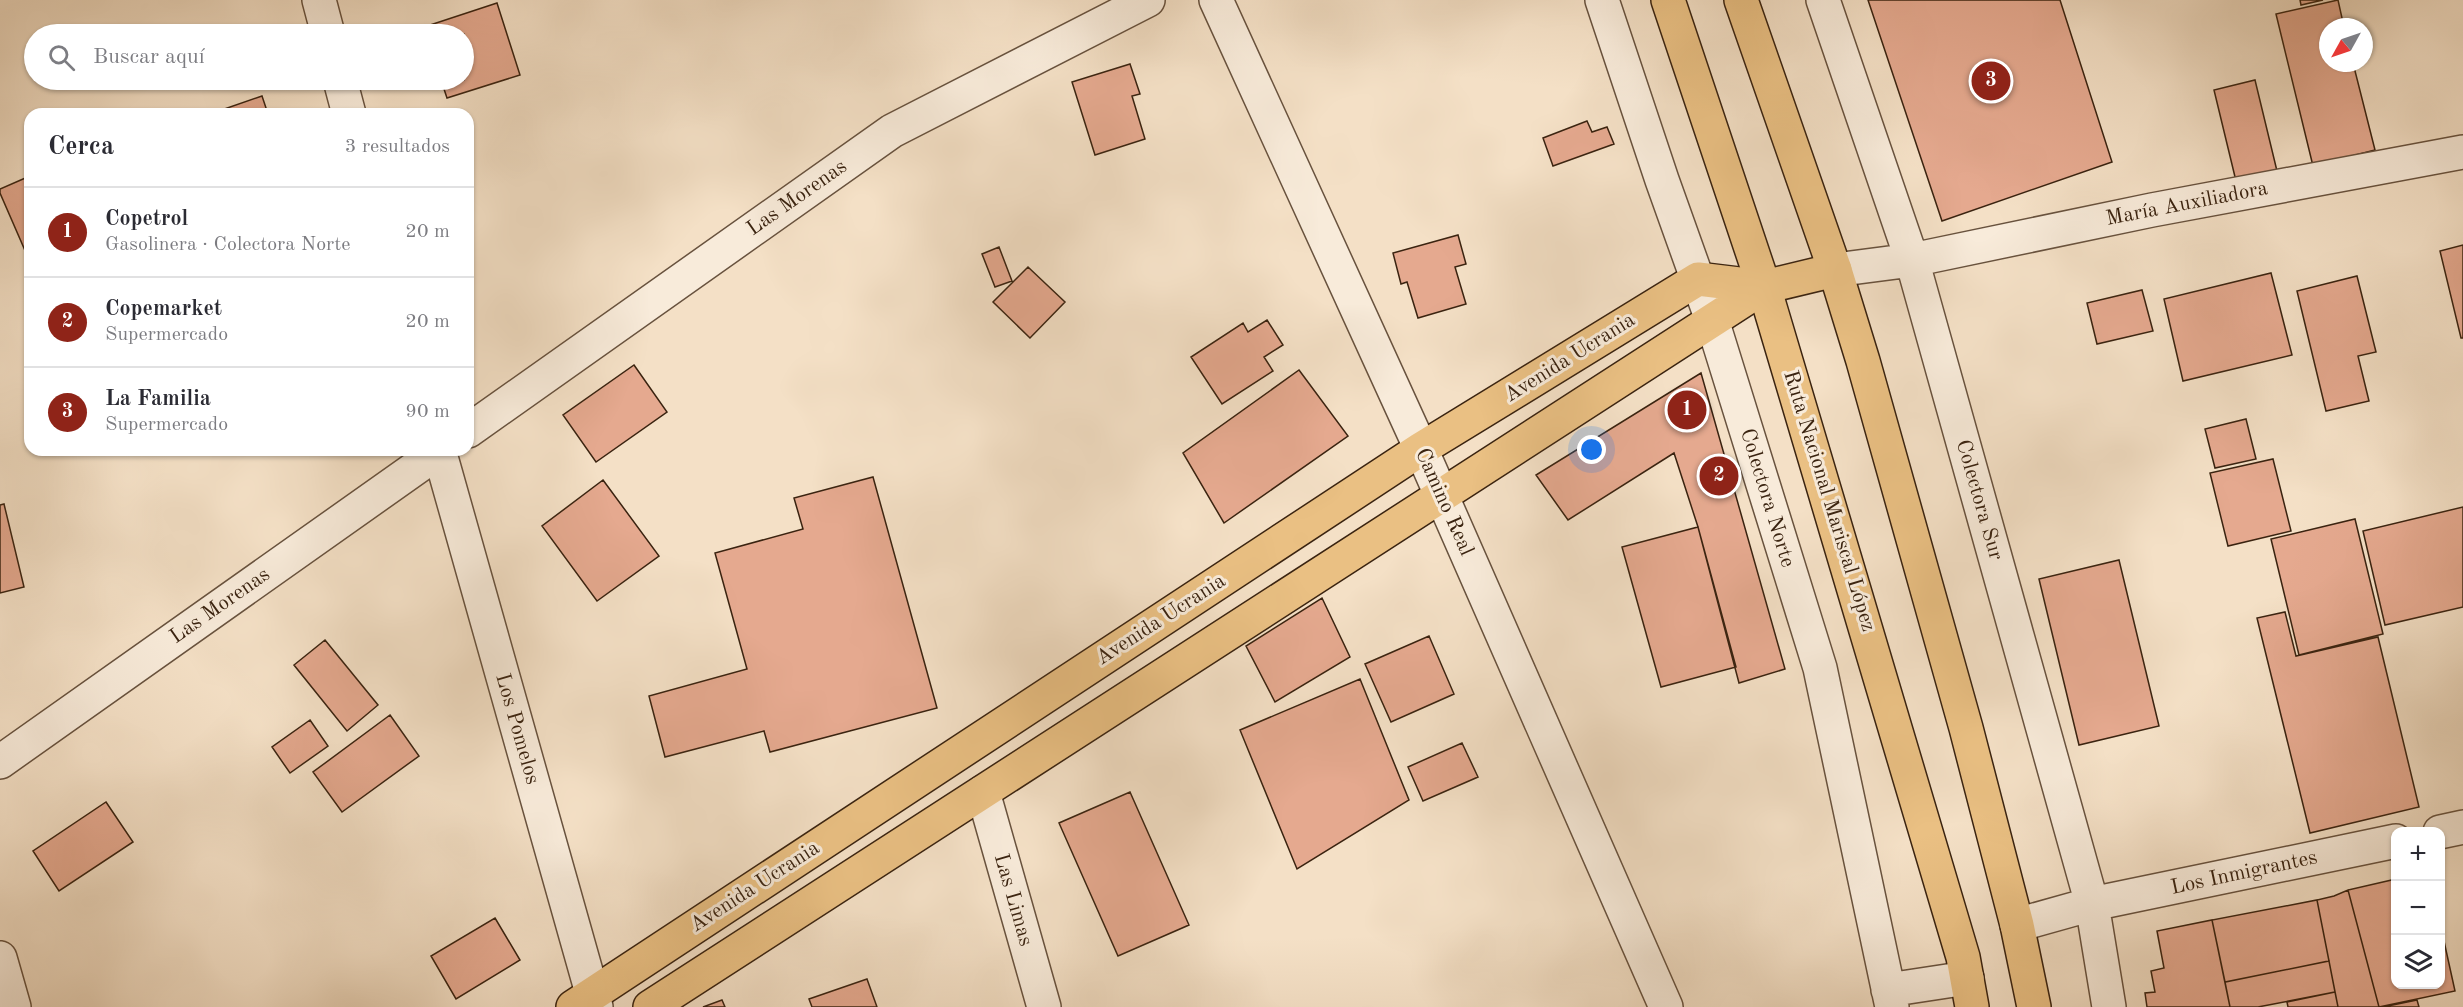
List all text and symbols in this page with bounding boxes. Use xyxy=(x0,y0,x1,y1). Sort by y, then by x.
north arrow xyxy=(2319,18,2373,72)
search box xyxy=(24,24,474,90)
icon: search xyxy=(45,41,78,74)
text: Buscar aquí xyxy=(93,46,205,68)
pin: 3 xyxy=(1972,58,2010,104)
text: Cerca xyxy=(48,134,114,160)
text: 3 resultados xyxy=(345,137,450,157)
street label: Las Morenas xyxy=(743,156,851,240)
street label: María Auxiliadora xyxy=(2104,178,2270,230)
text: Copetrol xyxy=(105,208,188,230)
text: 1 xyxy=(62,222,73,242)
text: 20 m xyxy=(405,222,450,242)
text: Gasolinera · Colectora Norte xyxy=(105,235,351,255)
text: Copemarket xyxy=(105,298,222,320)
street label: Avenida Ucrania xyxy=(1501,309,1639,407)
text: 2 xyxy=(62,312,73,332)
text: 20 m xyxy=(405,312,450,332)
text: Supermercado xyxy=(105,325,228,345)
street label: Ruta Nacional Mariscal López xyxy=(1779,368,1879,634)
text: La Familia xyxy=(105,388,211,410)
pin: 1 xyxy=(1668,388,1706,432)
text: 3 xyxy=(62,402,73,422)
text: 90 m xyxy=(405,402,450,422)
text: Supermercado xyxy=(105,415,228,435)
street label: Colectora Norte xyxy=(1736,426,1798,570)
your location xyxy=(1577,435,1606,464)
street label: Colectora Sur xyxy=(1952,437,2006,563)
street label: Camino Real xyxy=(1411,445,1477,559)
pin: 2 xyxy=(1700,454,1738,498)
street label: Las Morenas xyxy=(166,564,274,648)
street label: Avenida Ucrania xyxy=(1093,570,1229,670)
street label: Los Pomelos xyxy=(491,671,543,787)
map controls xyxy=(2391,827,2445,989)
button: + xyxy=(2391,827,2445,881)
street label: Avenida Ucrania xyxy=(687,837,823,937)
street label: Los Inmigrantes xyxy=(2169,847,2319,899)
street label: Las Limas xyxy=(990,851,1036,949)
button: − xyxy=(2391,881,2445,935)
button: layers xyxy=(2391,935,2445,989)

